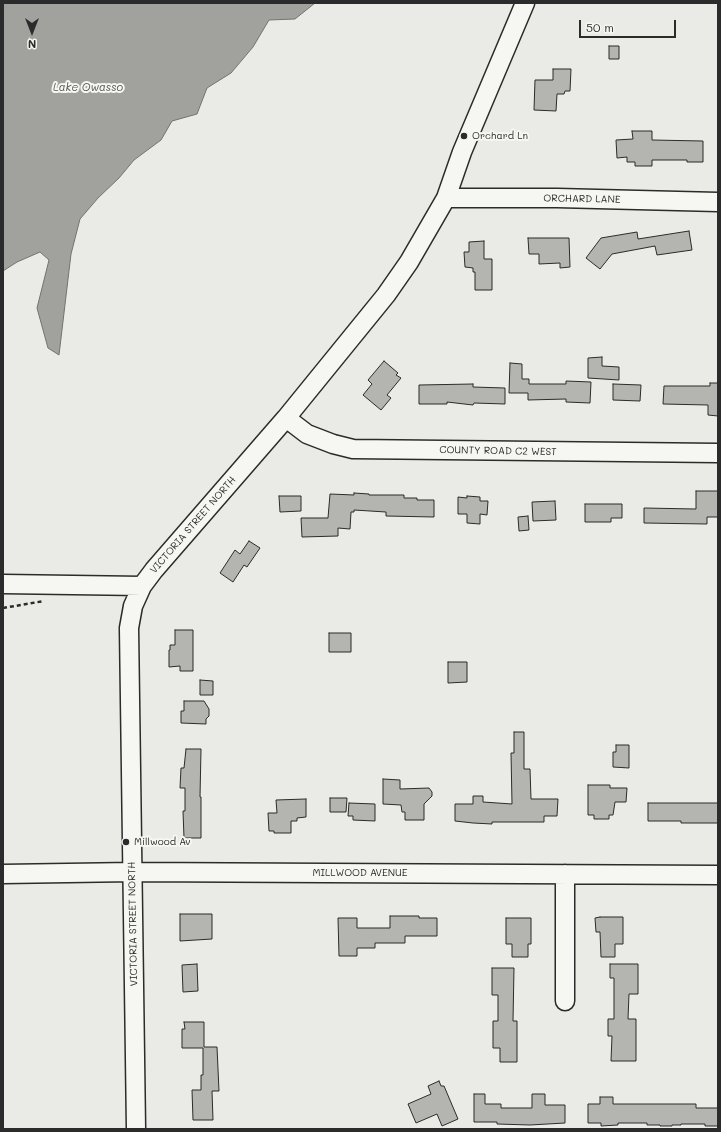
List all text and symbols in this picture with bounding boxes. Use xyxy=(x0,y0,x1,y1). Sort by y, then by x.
north arrow xyxy=(12,12,52,52)
scale bar xyxy=(581,12,678,38)
text: 50 m xyxy=(586,19,614,35)
text: N xyxy=(28,37,36,52)
water label: Lake Owasso xyxy=(53,81,123,95)
place label: Orchard Ln xyxy=(472,130,528,142)
marker: Orchard Ln xyxy=(459,131,469,141)
street label: ORCHARD LANE xyxy=(543,192,621,206)
street label: COUNTY ROAD C2 WEST xyxy=(439,444,557,458)
street label: VICTORIA STREET NORTH xyxy=(148,474,238,576)
place label: Millwood Av xyxy=(134,836,190,848)
marker: Millwood Av xyxy=(121,837,131,847)
street label: VICTORIA STREET NORTH xyxy=(126,862,140,986)
street label: MILLWOOD AVENUE xyxy=(313,867,407,879)

